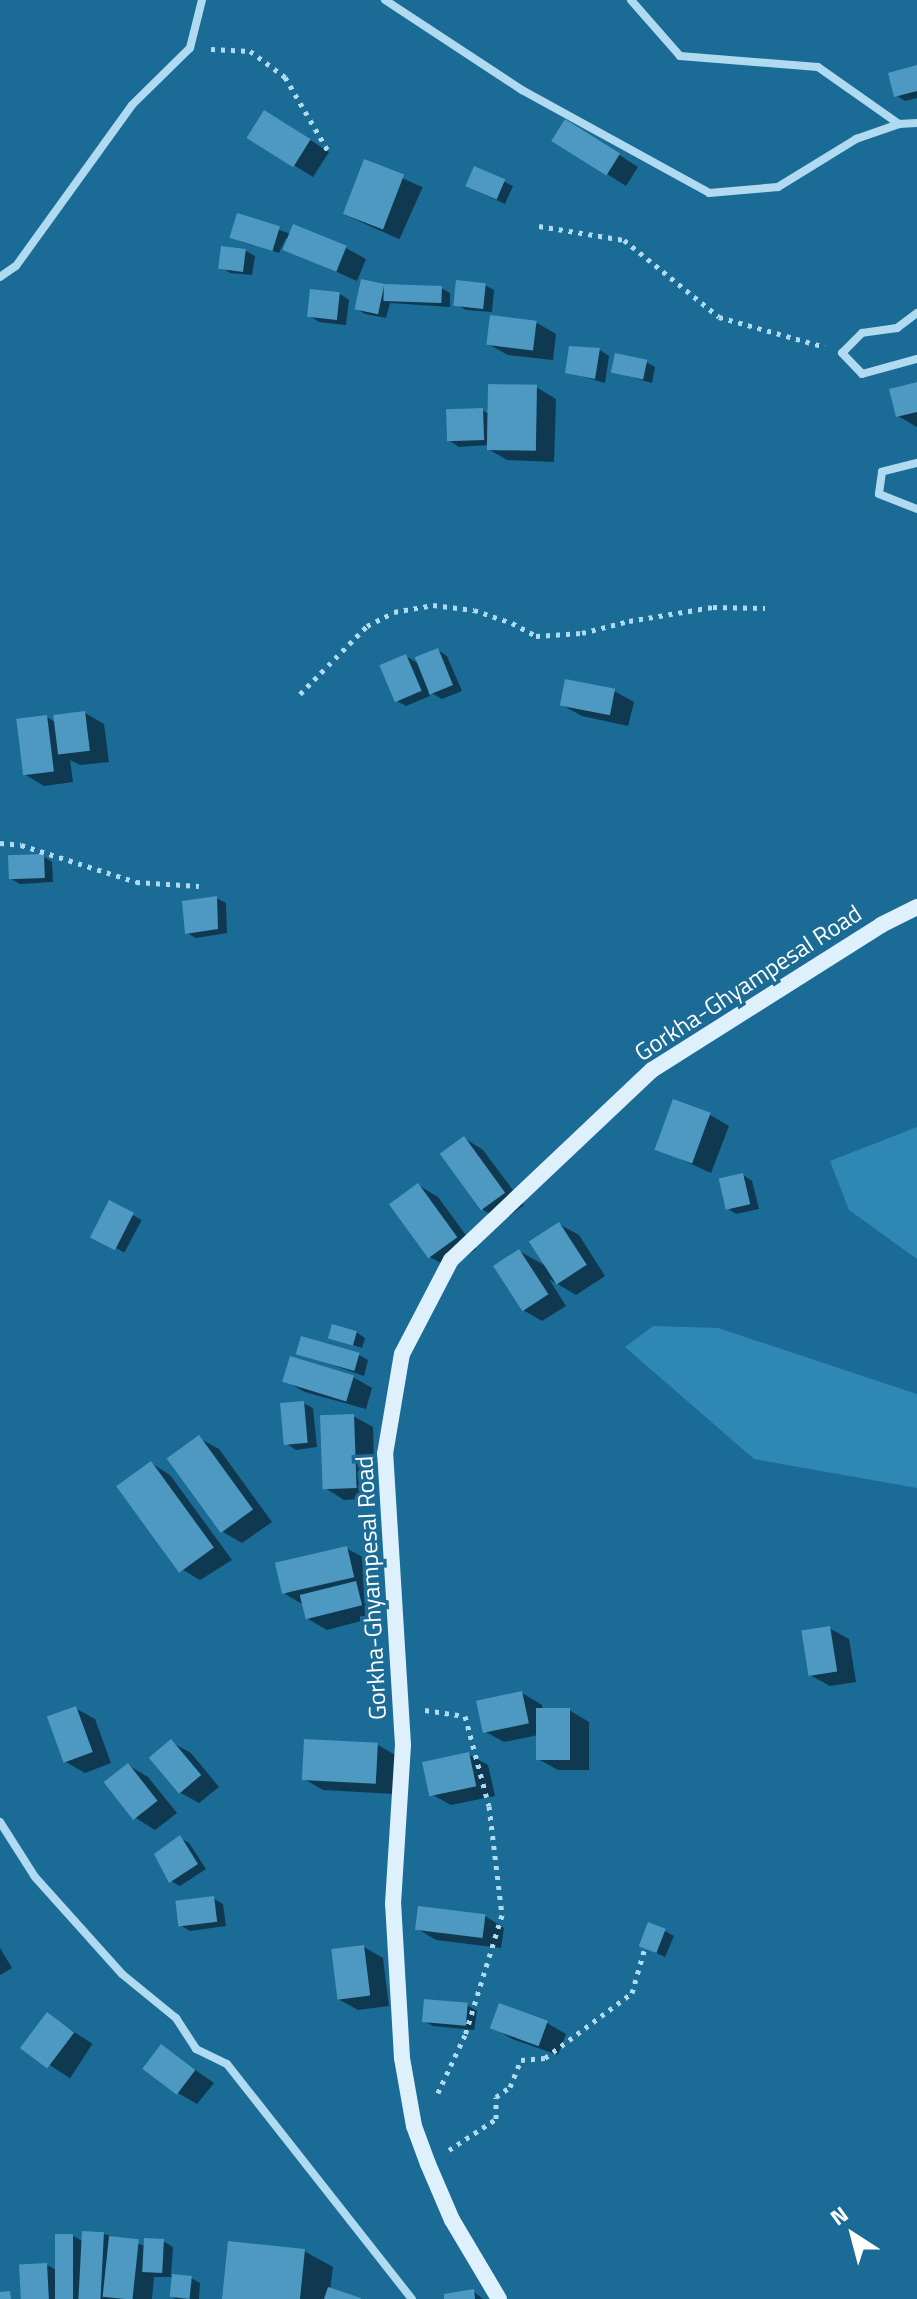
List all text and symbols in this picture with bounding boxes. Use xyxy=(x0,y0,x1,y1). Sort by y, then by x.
street label: Gorkha-Ghyampesal Road xyxy=(629,899,867,1067)
street label: Gorkha-Ghyampesal Road xyxy=(350,1455,392,1721)
north arrow xyxy=(813,2195,893,2275)
text: N xyxy=(823,2197,855,2234)

